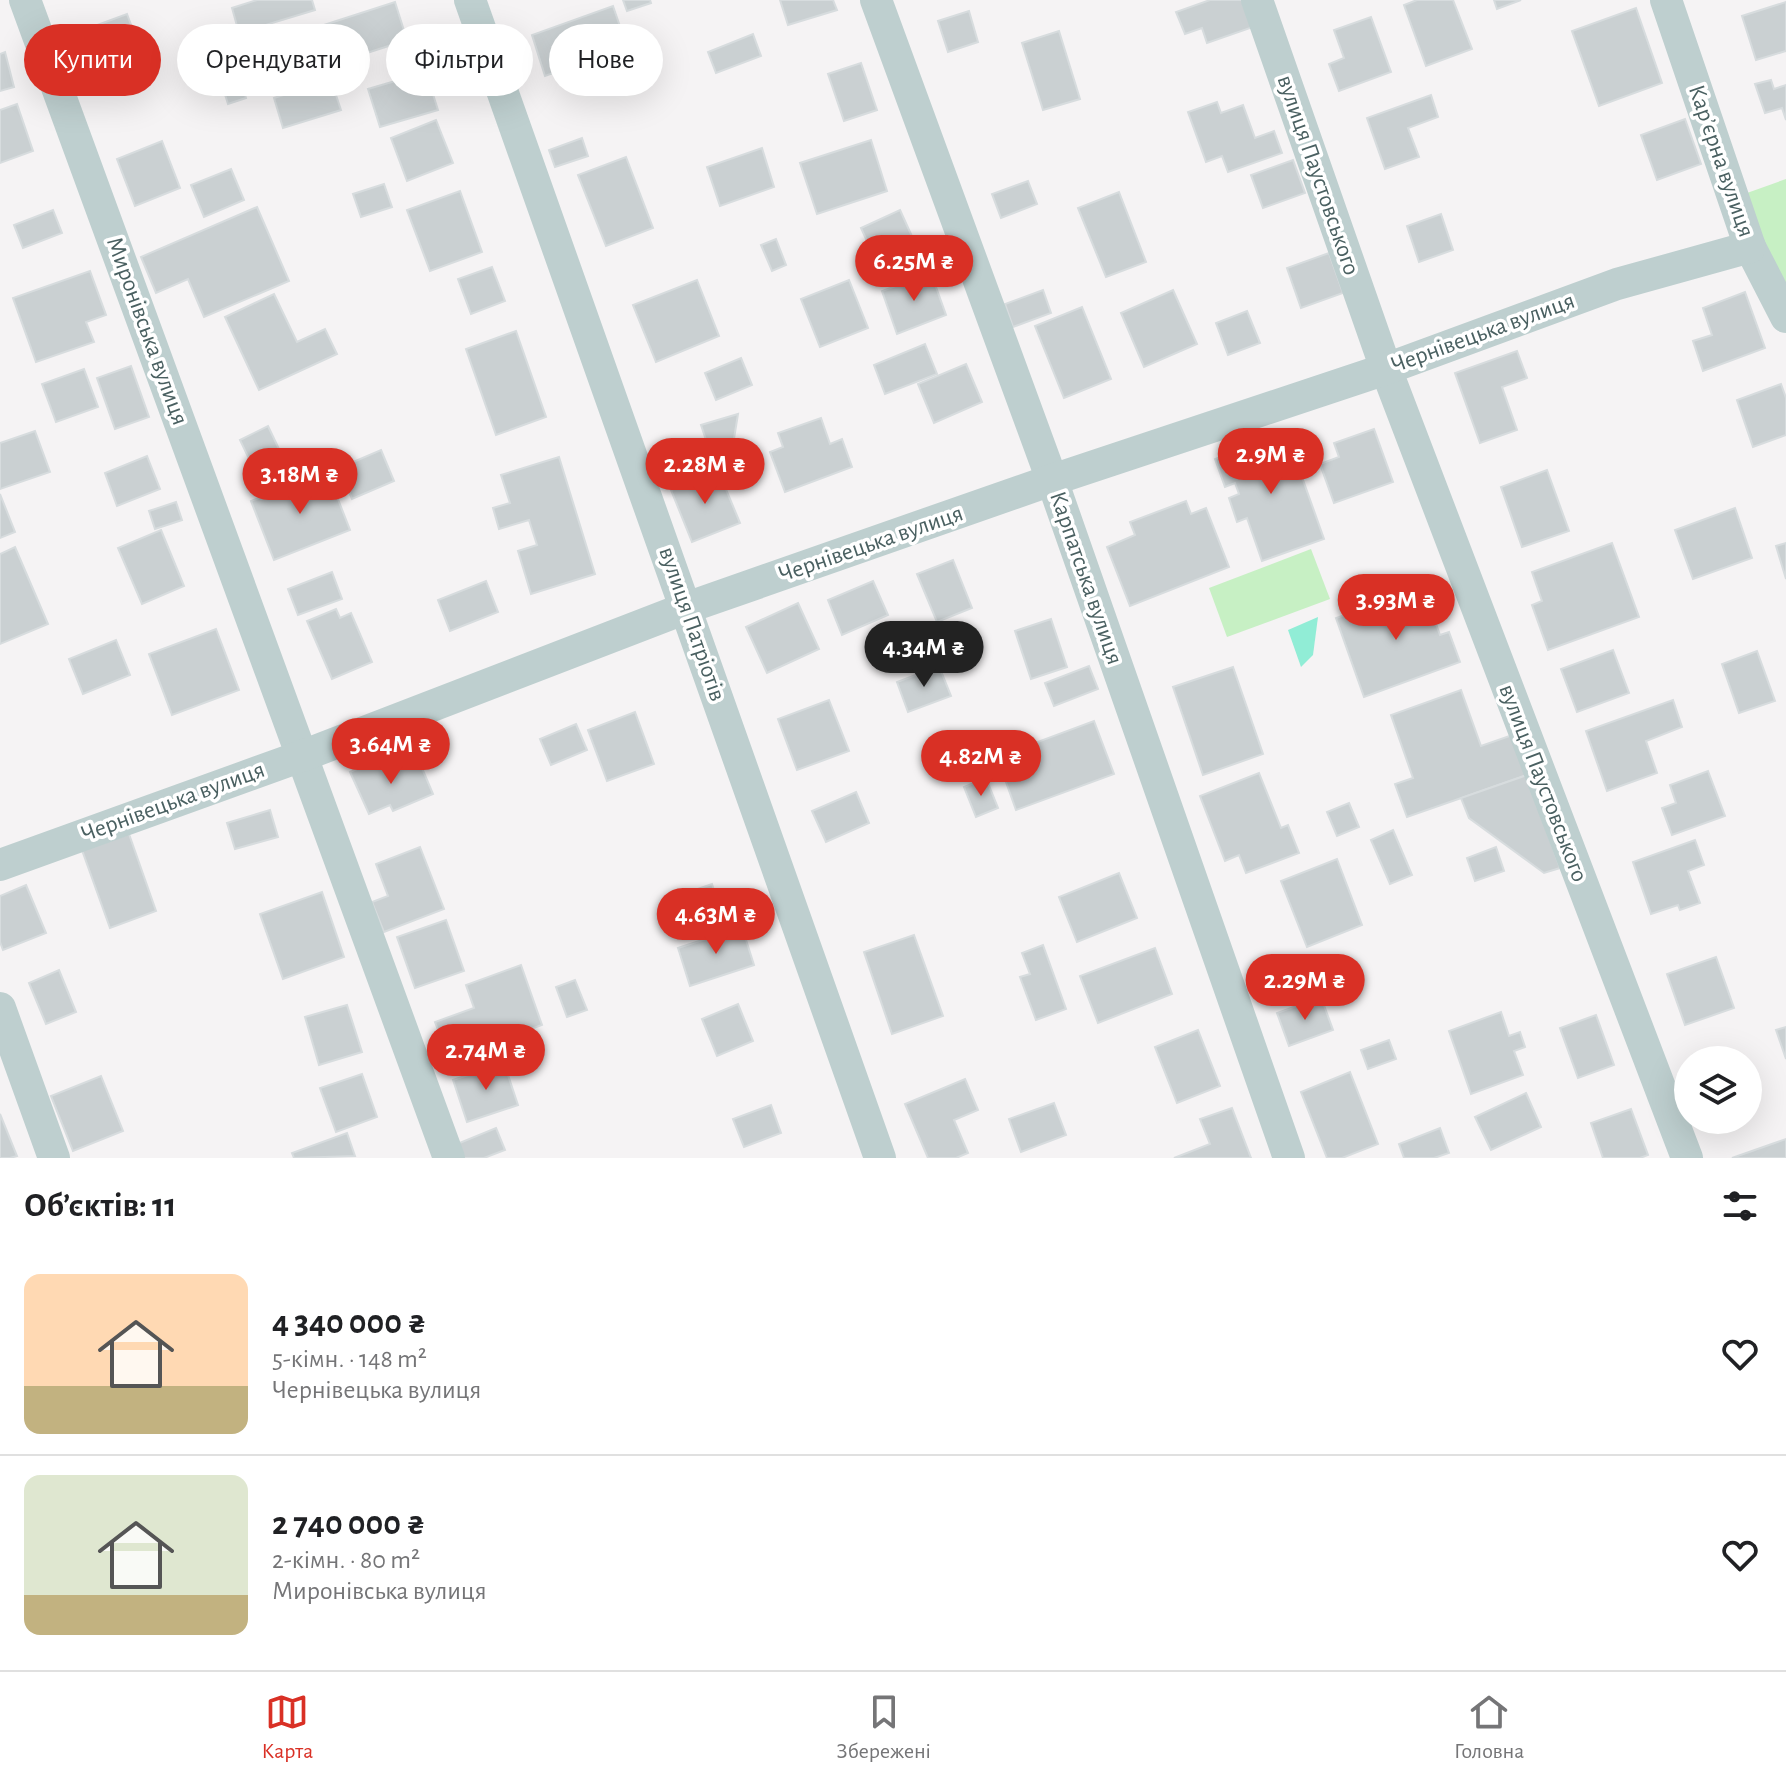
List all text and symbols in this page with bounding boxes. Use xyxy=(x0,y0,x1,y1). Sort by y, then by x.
chip: Купити xyxy=(24,24,161,96)
chip: Орендувати xyxy=(177,24,370,96)
chip: Фільтри xyxy=(386,24,533,96)
chip: Нове xyxy=(549,24,663,96)
street label: вулиця Паустовського xyxy=(1273,72,1363,278)
street label: Карʼєрна вулиця xyxy=(1684,82,1758,240)
street label: Миронівська вулиця xyxy=(102,234,192,428)
pin: 6.25M ₴ xyxy=(840,235,988,303)
text: 6.25M ₴ xyxy=(873,248,955,274)
street label: Чернівецька вулиця xyxy=(1388,289,1578,377)
pin: 2.9M ₴ xyxy=(1206,428,1336,496)
pin: 2.28M ₴ xyxy=(631,438,779,506)
text: 2.9M ₴ xyxy=(1236,441,1306,467)
pin: 3.18M ₴ xyxy=(226,448,374,516)
text: 2.28M ₴ xyxy=(664,451,746,477)
text: 3.18M ₴ xyxy=(261,461,340,487)
street label: Карпатська вулиця xyxy=(1045,488,1127,668)
street label: Чернівецька вулиця xyxy=(776,501,966,587)
street label: вулиця Патріотів xyxy=(654,544,730,704)
pin: 3.93M ₴ xyxy=(1322,574,1470,642)
text: 3.93M ₴ xyxy=(1356,587,1436,613)
pin: 4.34M ₴ xyxy=(850,621,998,689)
text: 4.34M ₴ xyxy=(883,634,965,660)
street label: вулиця Паустовського xyxy=(1494,681,1592,885)
pin: 3.64M ₴ xyxy=(317,718,465,786)
pin: 4.82M ₴ xyxy=(907,730,1055,798)
text: 3.64M ₴ xyxy=(350,731,432,757)
text: 4.82M ₴ xyxy=(939,743,1023,769)
street label: Чернівецька вулиця xyxy=(78,758,268,846)
pin: 4.63M ₴ xyxy=(642,888,790,956)
text: 4.63M ₴ xyxy=(675,901,757,927)
pin: 2.29M ₴ xyxy=(1231,954,1379,1022)
text: 2.29M ₴ xyxy=(1264,967,1346,993)
pin: 2.74M ₴ xyxy=(412,1024,560,1092)
text: 2.74M ₴ xyxy=(445,1037,527,1063)
map controls xyxy=(1674,1046,1762,1134)
button: layers xyxy=(1674,1046,1762,1134)
icon: filters xyxy=(1718,1184,1762,1228)
text: Об’єктів: 11 xyxy=(24,1189,176,1223)
icon: home xyxy=(88,1306,184,1402)
text: 4 340 000 ₴ xyxy=(272,1306,427,1340)
icon: heart xyxy=(1718,1332,1762,1376)
text: 5-кімн. · 148 m² xyxy=(272,1346,427,1372)
text: Чернівецька вулиця xyxy=(272,1377,481,1403)
icon: home xyxy=(88,1507,184,1603)
text: 2 740 000 ₴ xyxy=(272,1507,426,1541)
icon: heart xyxy=(1718,1533,1762,1577)
text: 2-кімн. · 80 m² xyxy=(272,1547,420,1573)
text: Миронівська вулиця xyxy=(272,1578,487,1604)
tab: Карта xyxy=(262,1690,313,1764)
tab: Збережені xyxy=(836,1690,931,1764)
tab: Головна xyxy=(1454,1690,1524,1764)

